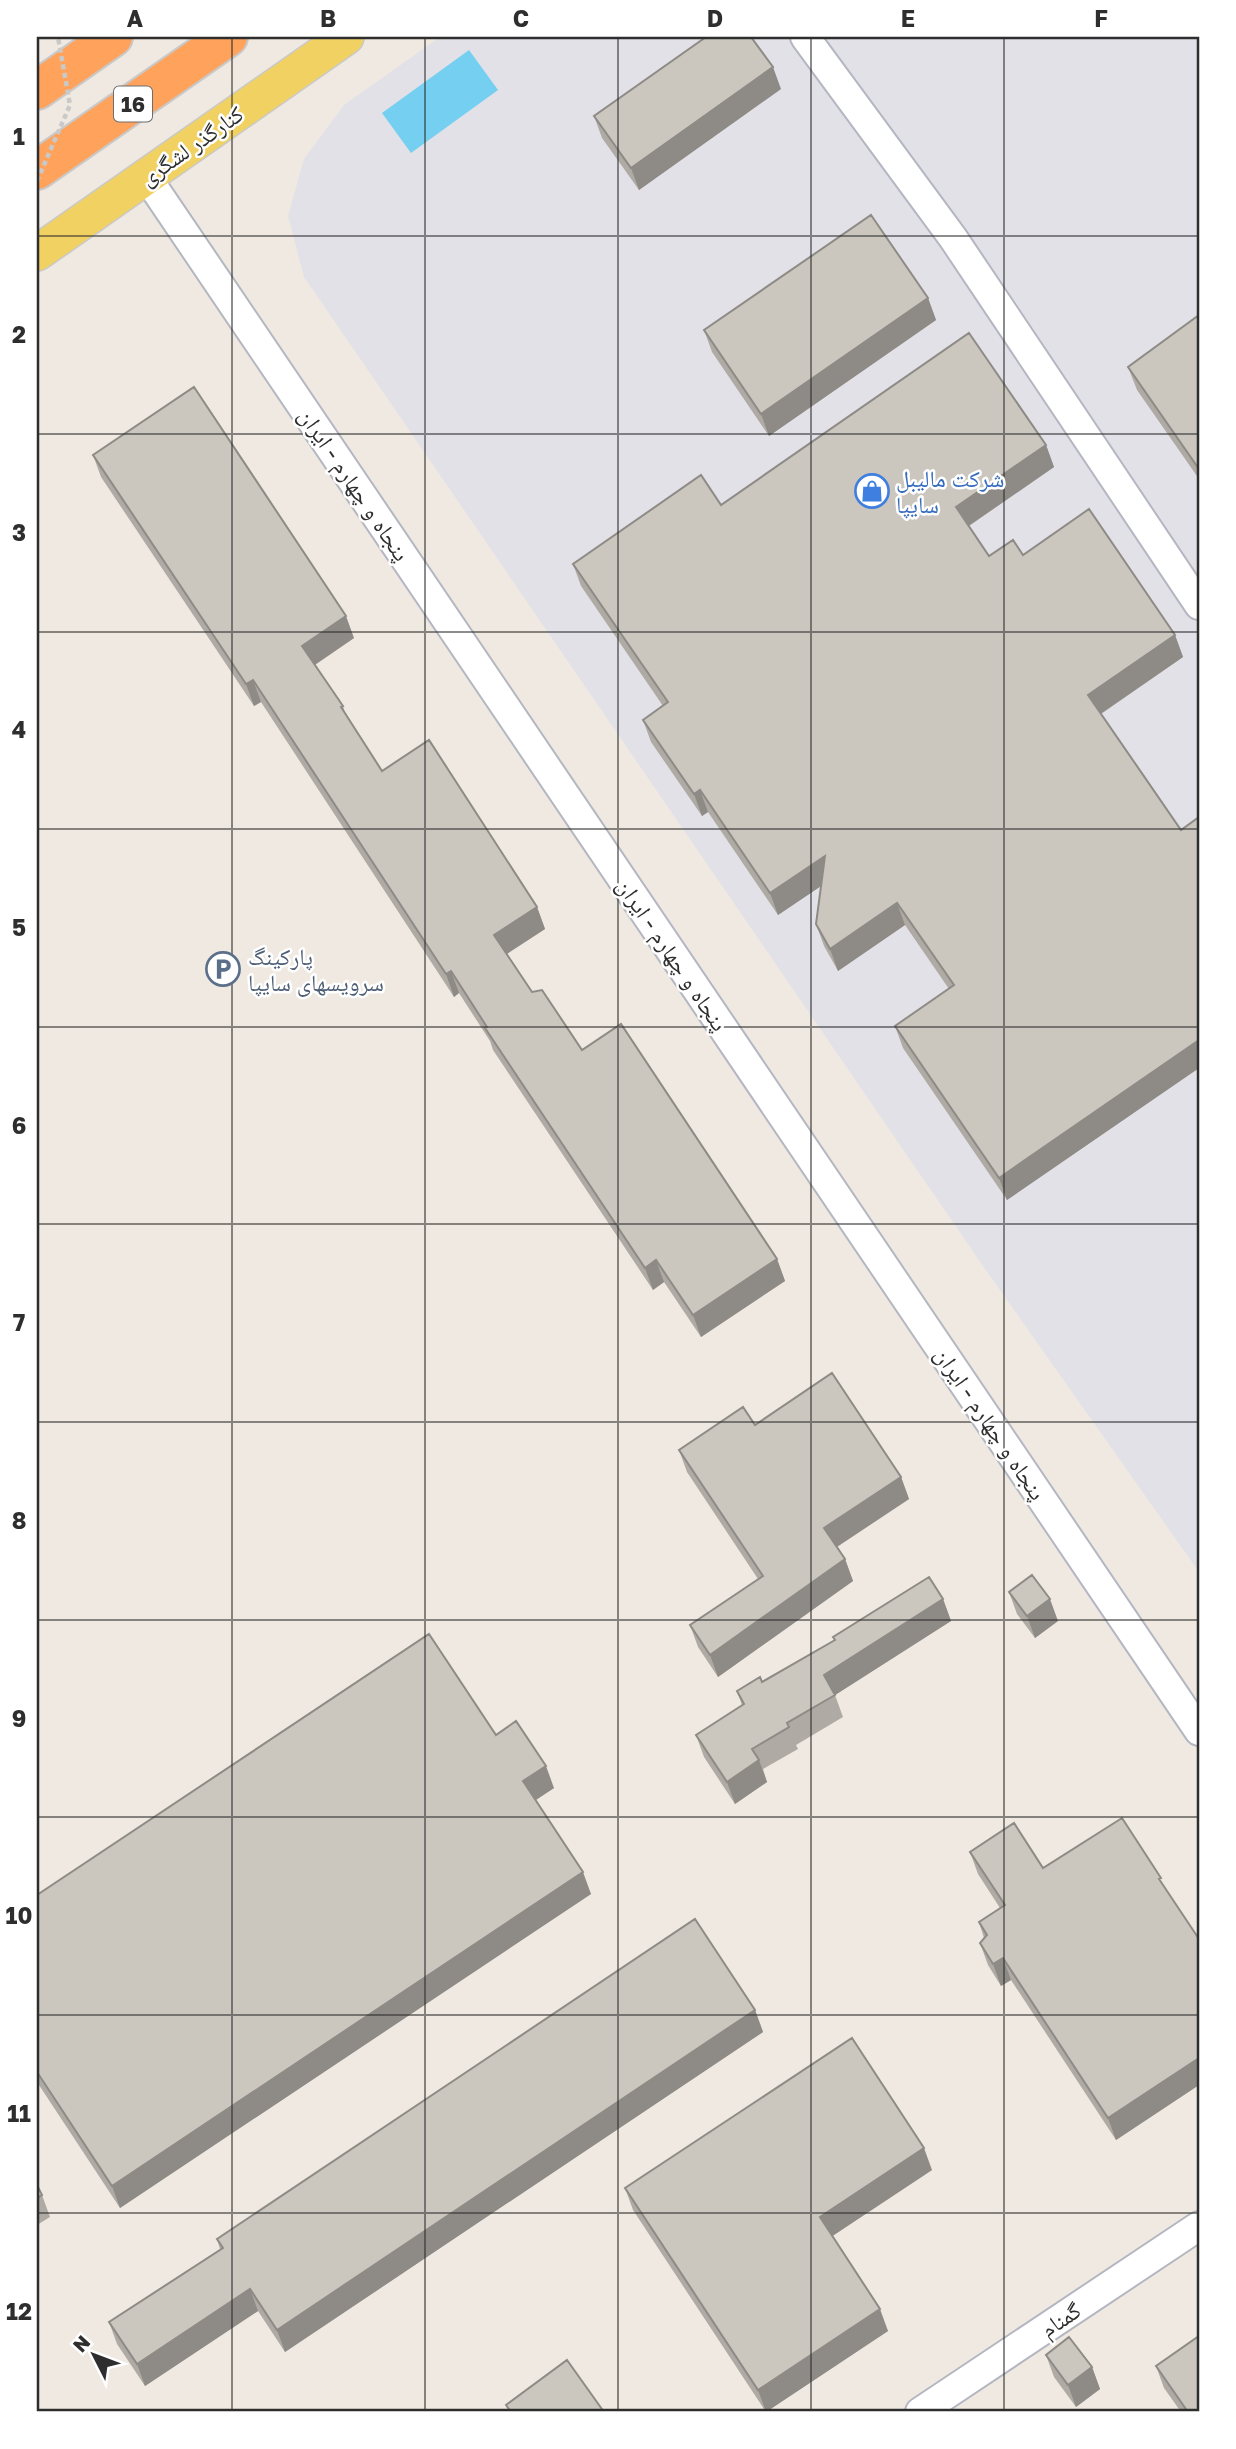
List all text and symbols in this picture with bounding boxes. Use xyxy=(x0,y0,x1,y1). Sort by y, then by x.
text: A xyxy=(127,4,144,32)
text: B xyxy=(320,4,336,32)
text: C xyxy=(513,4,529,32)
text: D xyxy=(707,4,723,32)
text: E xyxy=(901,4,915,32)
text: F xyxy=(1094,4,1108,32)
road number: 16 xyxy=(114,86,152,122)
street label: کنارگذر لشگری xyxy=(134,99,249,192)
text: 1 xyxy=(13,122,25,150)
text: 2 xyxy=(12,320,26,348)
street label: پنجاه و چهارم - ایران xyxy=(291,402,417,568)
place label: شرکت مالیبل سایپا xyxy=(896,464,1004,519)
shop icon: شرکت مالیبل سایپا xyxy=(853,472,891,510)
text: 3 xyxy=(12,518,26,546)
text: 4 xyxy=(12,715,26,743)
street label: پنجاه و چهارم - ایران xyxy=(609,872,735,1038)
text: 5 xyxy=(12,913,26,941)
place label: پارکینگ سرویسهای سایپا xyxy=(248,942,384,997)
parking icon: پارکینگ سرویسهای سایپا xyxy=(204,950,242,988)
text: 6 xyxy=(12,1111,26,1139)
text: 7 xyxy=(13,1308,25,1336)
street label: پنجاه و چهارم - ایران xyxy=(927,1341,1053,1507)
text: 8 xyxy=(12,1506,26,1534)
text: 9 xyxy=(12,1704,26,1732)
text: 10 xyxy=(6,1901,32,1929)
text: 11 xyxy=(7,2099,31,2127)
street label: گمنام xyxy=(1034,2295,1088,2345)
text: 12 xyxy=(6,2297,32,2325)
north arrow xyxy=(60,2320,130,2390)
text: N xyxy=(68,2330,94,2356)

